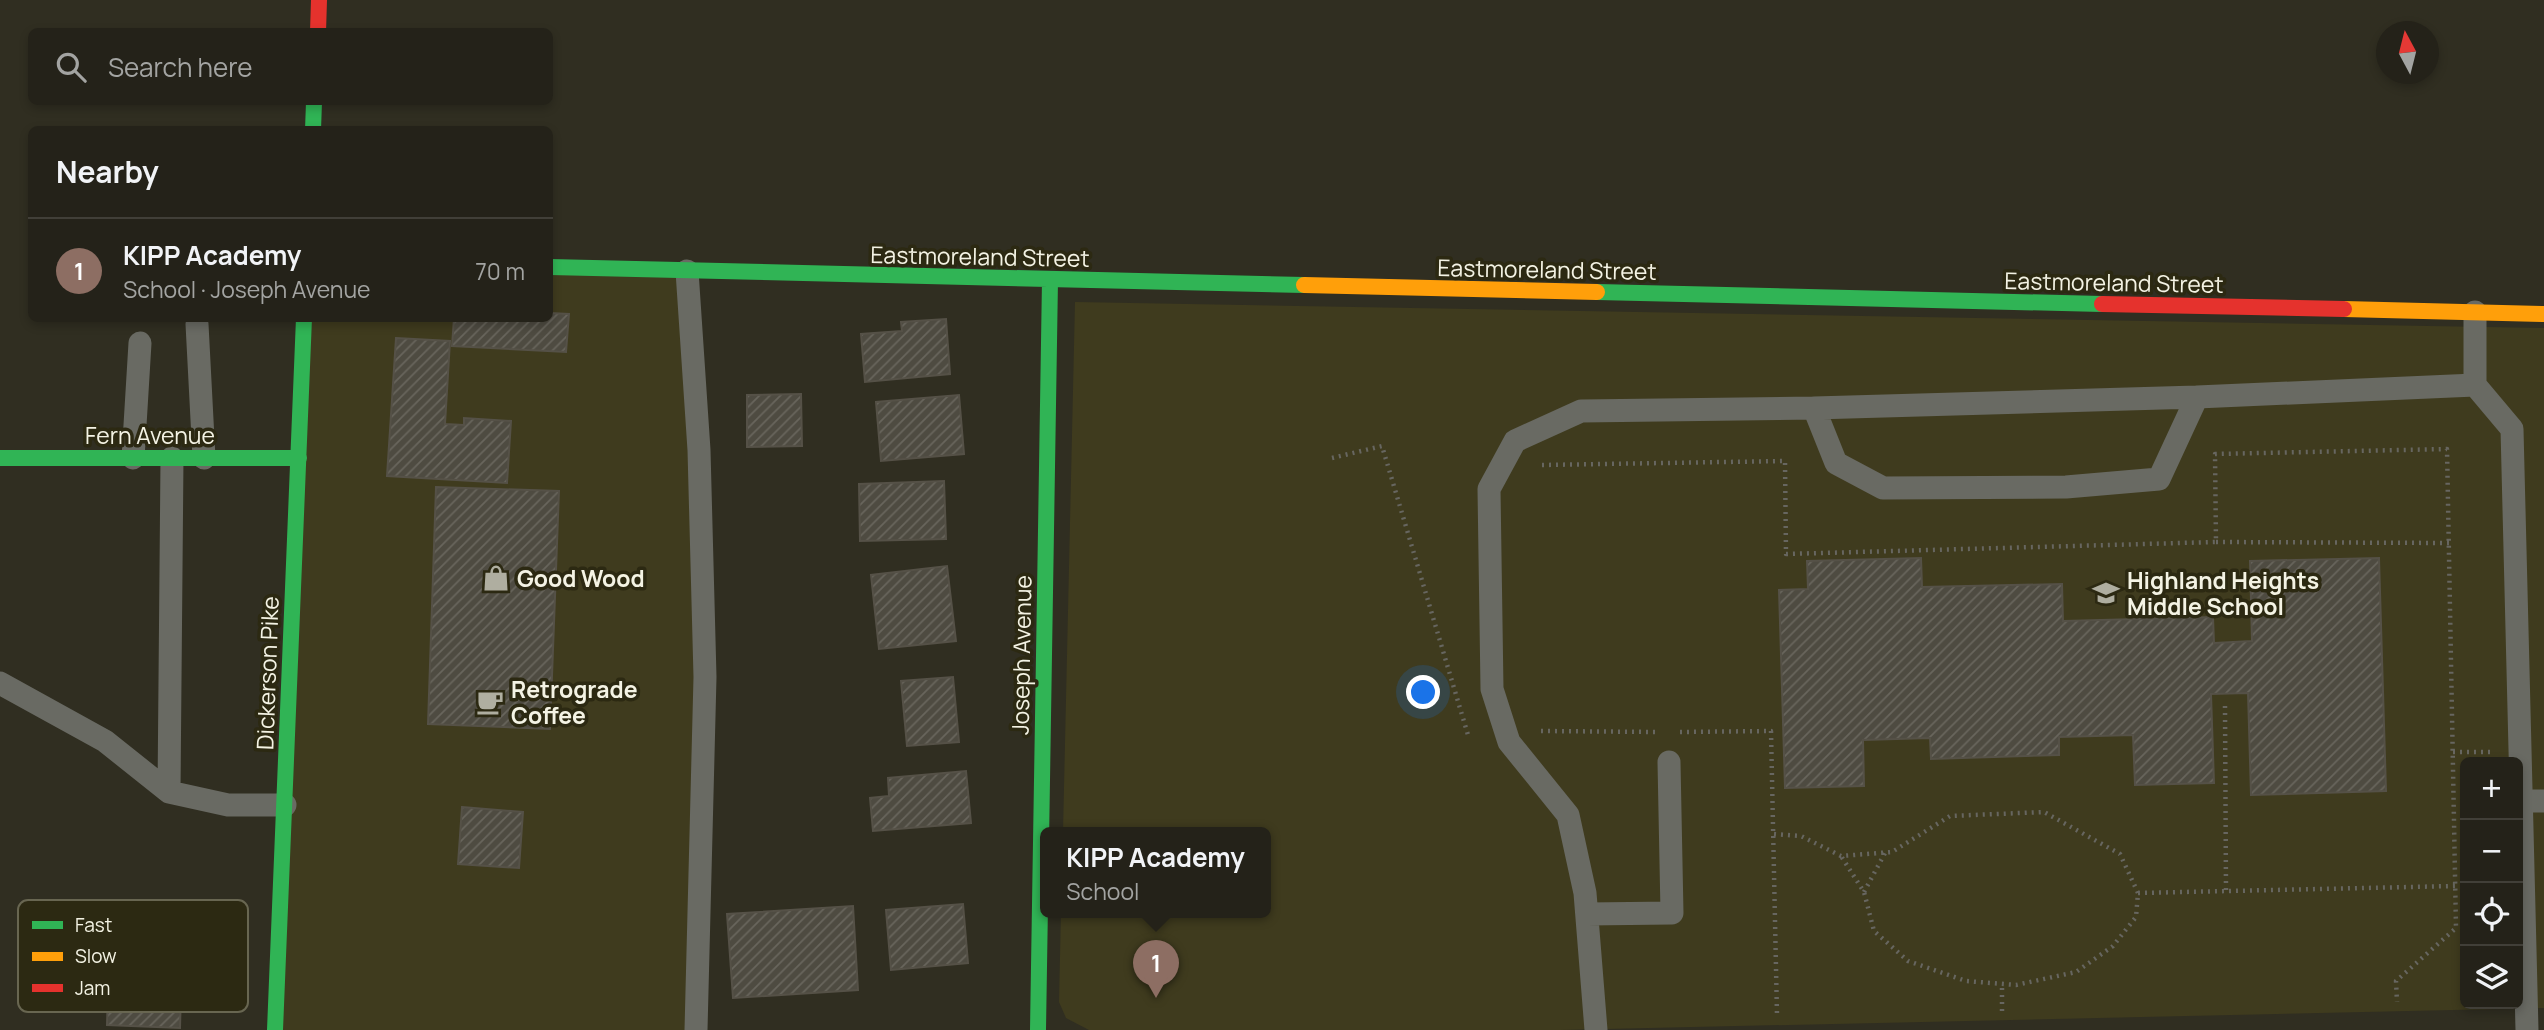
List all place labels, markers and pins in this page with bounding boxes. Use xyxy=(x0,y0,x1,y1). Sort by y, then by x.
place label: Good Wood xyxy=(517,562,645,594)
shop icon: Good Wood xyxy=(481,563,511,593)
place label: Highland Heights Middle School xyxy=(2127,564,2319,622)
school or university icon: Highland Heights Middle School xyxy=(2091,578,2121,608)
place label: Retrograde Coffee xyxy=(511,673,638,731)
cafe icon: Retrograde Coffee xyxy=(475,687,505,717)
pin: 1 xyxy=(1133,940,1179,998)

